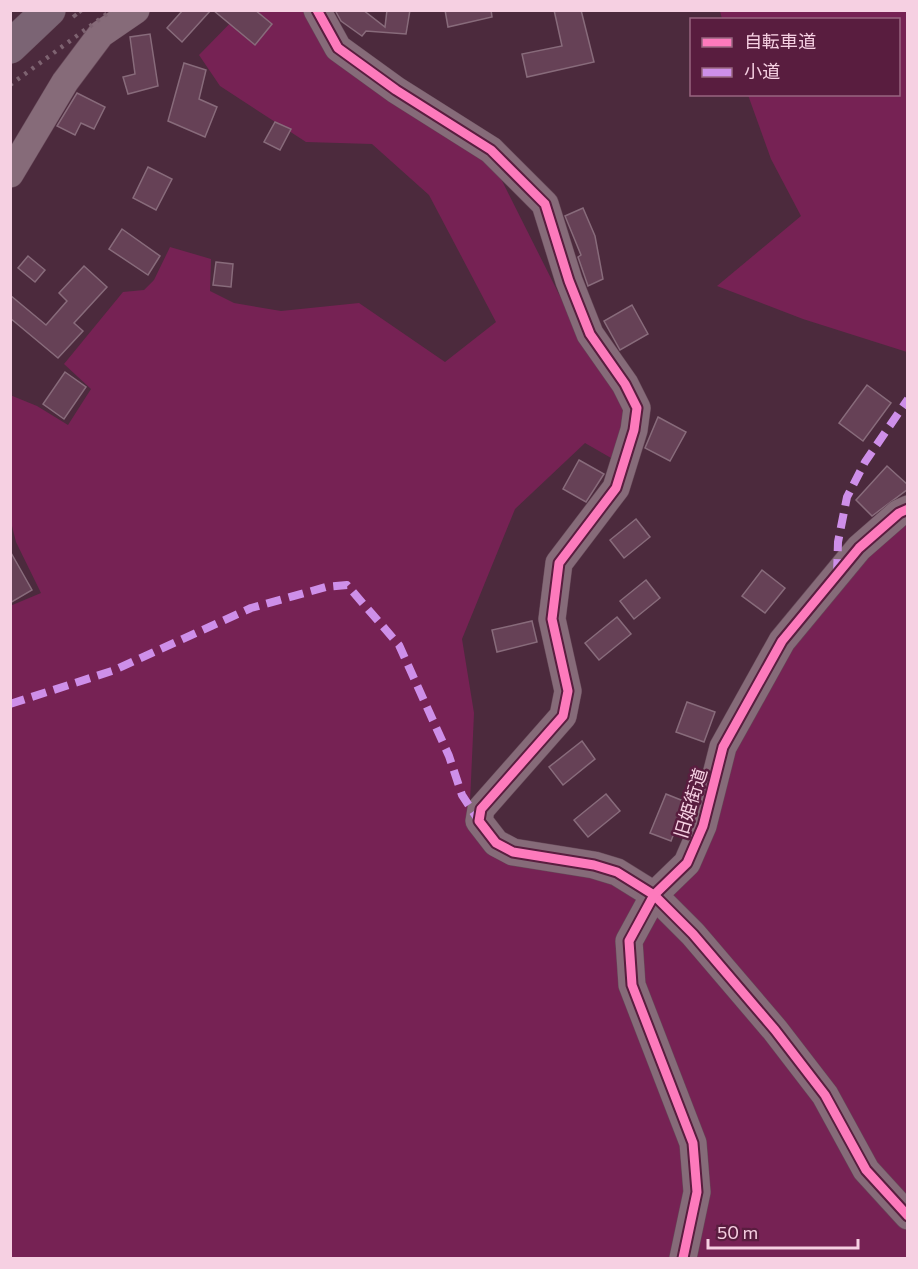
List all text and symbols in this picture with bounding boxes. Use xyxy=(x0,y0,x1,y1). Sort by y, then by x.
legend xyxy=(690,18,900,96)
text: 自転車道 xyxy=(744,30,816,52)
text: 小道 xyxy=(744,60,780,82)
street label: 旧姫街道 xyxy=(669,765,711,841)
scale bar xyxy=(708,1212,858,1250)
text: 50 m xyxy=(717,1221,758,1243)

